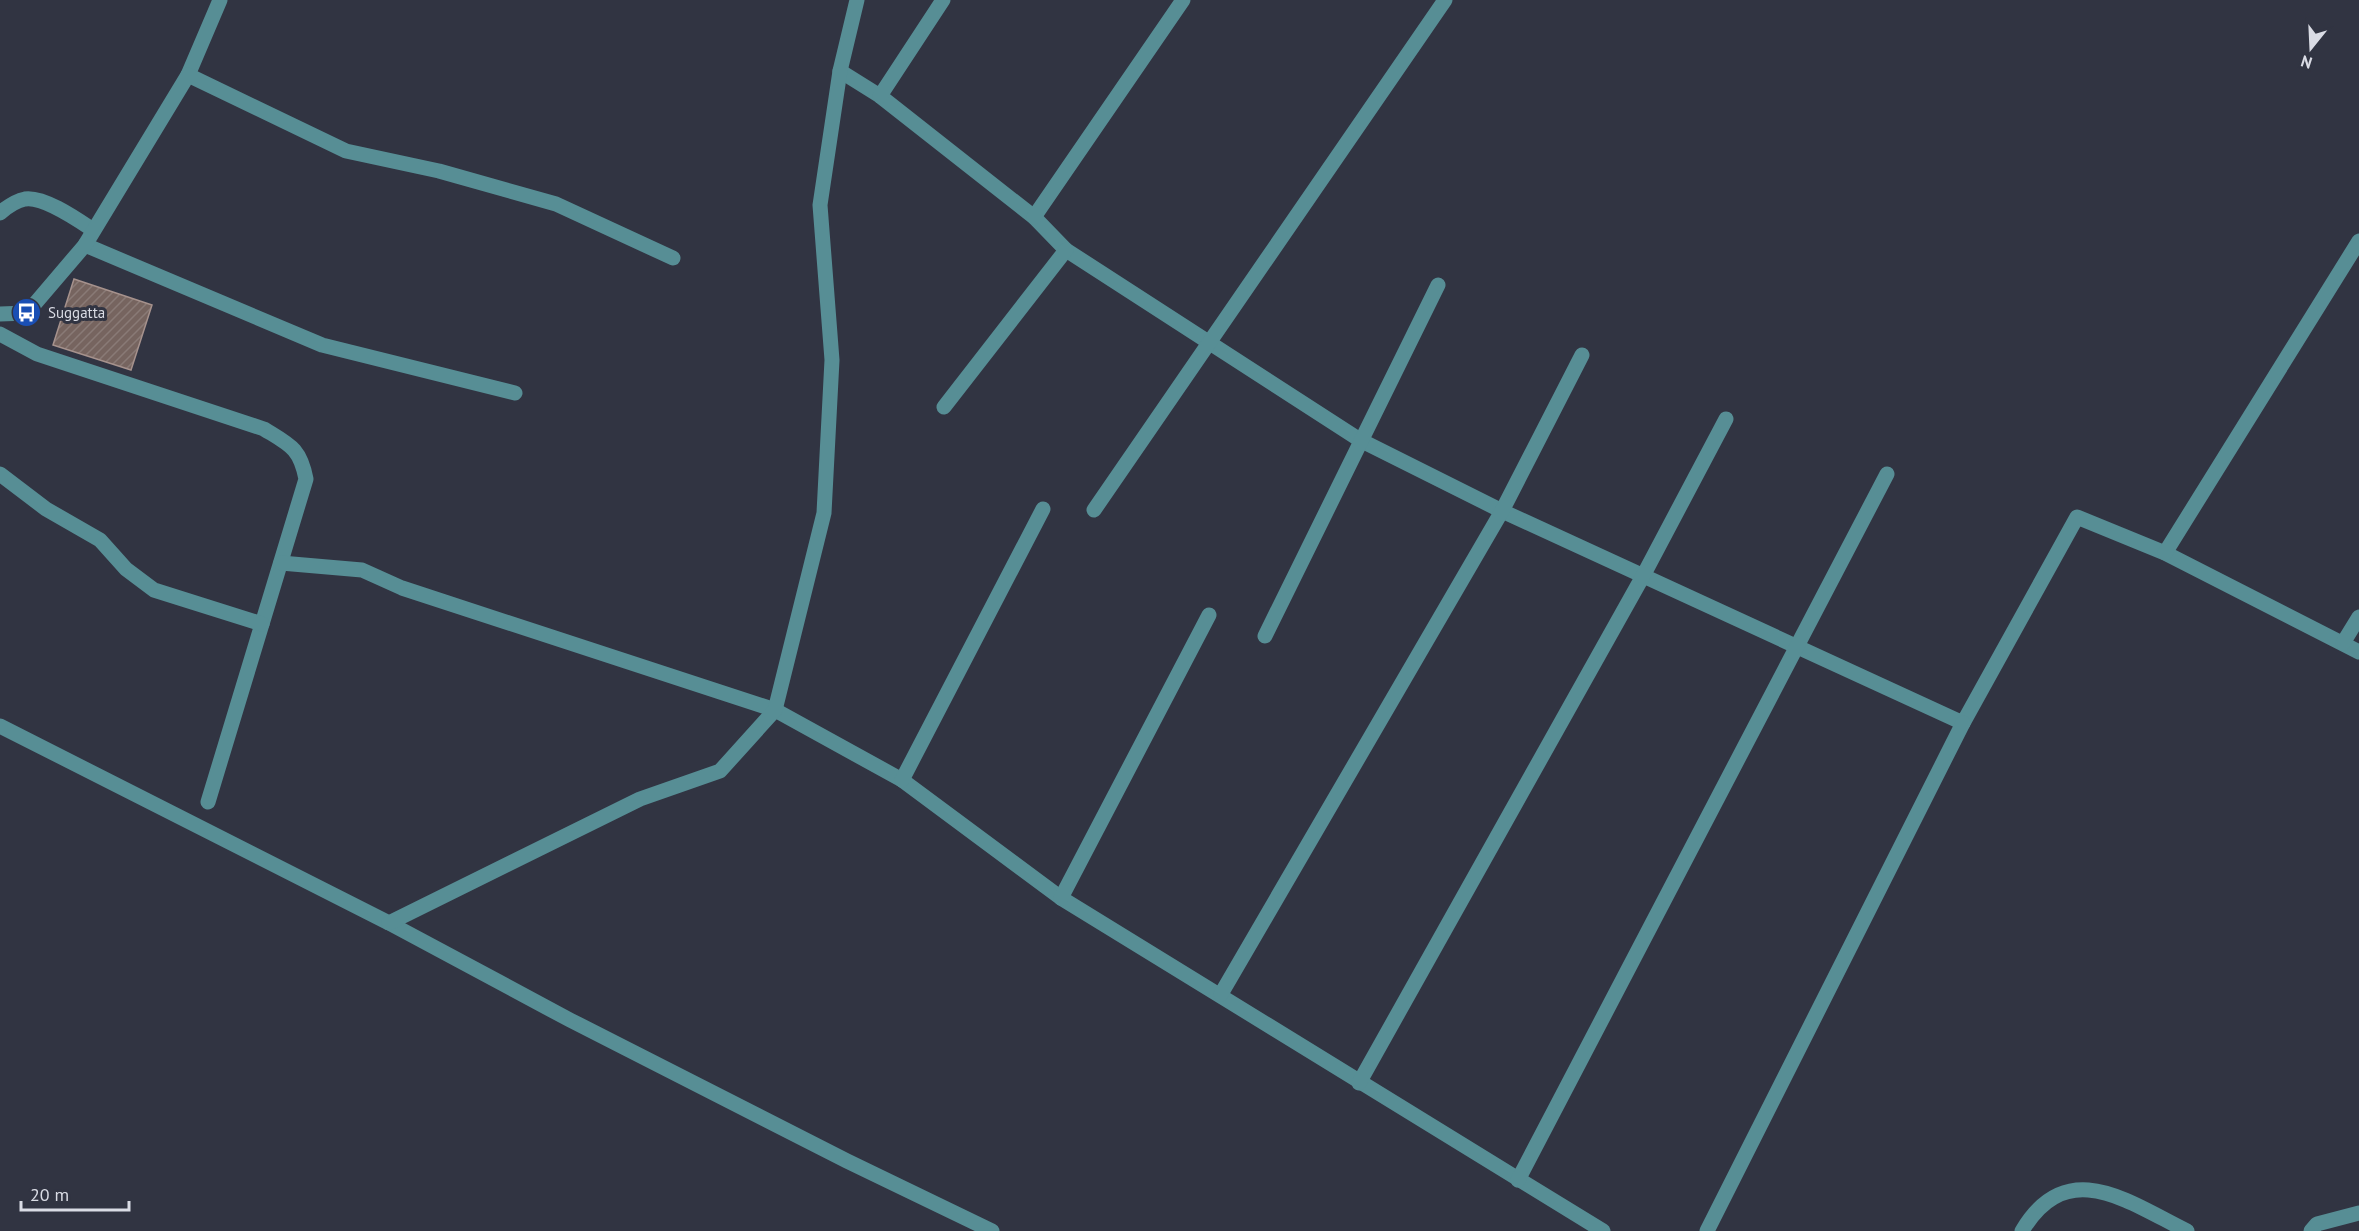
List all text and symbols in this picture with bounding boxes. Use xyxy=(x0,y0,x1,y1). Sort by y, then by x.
north arrow xyxy=(2281,18,2341,78)
text: N xyxy=(2298,51,2314,73)
bus stop icon: Suggatta xyxy=(11,297,43,329)
place label: Suggatta xyxy=(48,303,105,322)
scale bar xyxy=(21,1174,129,1212)
text: 20 m xyxy=(30,1183,69,1206)

